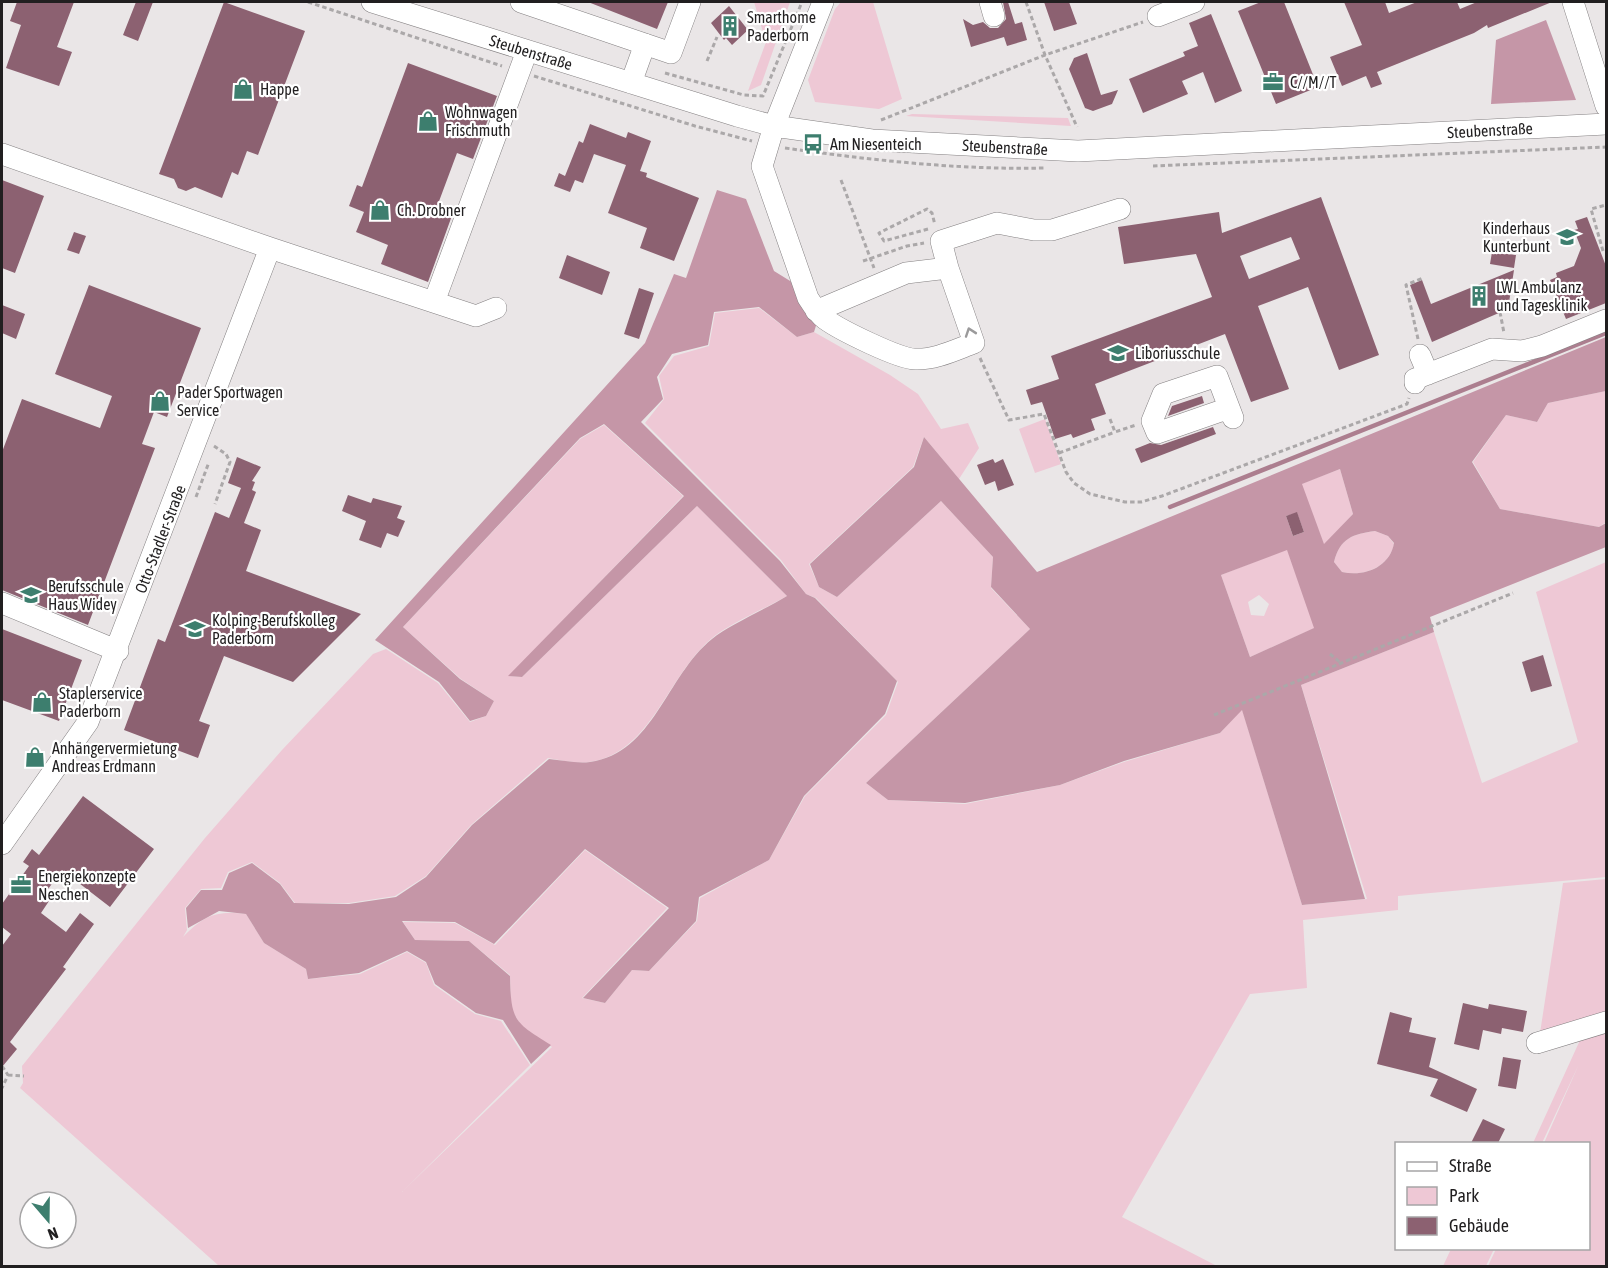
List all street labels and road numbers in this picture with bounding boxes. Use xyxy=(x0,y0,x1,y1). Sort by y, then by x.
street label: Steubenstraße xyxy=(487,31,575,73)
street label: Steubenstraße xyxy=(1447,119,1533,141)
street label: Steubenstraße xyxy=(962,136,1048,158)
street label: Otto-Stadler-Straße xyxy=(131,482,189,596)

